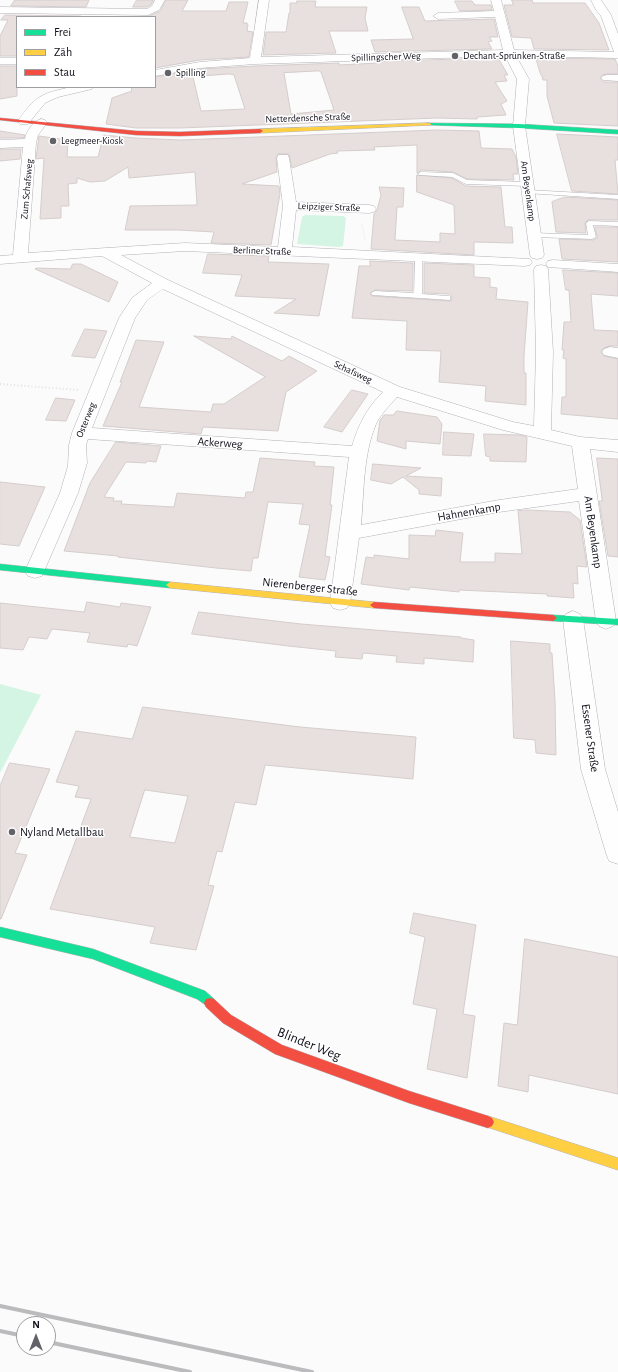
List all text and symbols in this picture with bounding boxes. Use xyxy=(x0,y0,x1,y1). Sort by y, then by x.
legend xyxy=(16,16,156,88)
text: Frei xyxy=(54,26,71,38)
text: Zäh xyxy=(54,46,72,58)
street label: Spillingscher Weg xyxy=(351,50,421,64)
place label: Dechant-Sprünken-Straße xyxy=(463,50,565,62)
marker: Dechant-Sprünken-Straße xyxy=(450,51,460,61)
text: Stau xyxy=(54,66,75,78)
place label: Spilling xyxy=(176,67,206,79)
marker: Spilling xyxy=(163,68,173,78)
street label: Netterdensche Straße xyxy=(265,111,351,125)
place label: Leegmeer-Kiosk xyxy=(61,135,123,147)
marker: Leegmeer-Kiosk xyxy=(48,136,58,146)
street label: Zum Schafsweg xyxy=(18,158,36,220)
street label: Am Beyenkamp xyxy=(518,160,538,222)
street label: Leipziger Straße xyxy=(297,200,361,214)
street label: Berliner Straße xyxy=(233,244,291,258)
street label: Schafsweg xyxy=(332,358,374,386)
street label: Osterweg xyxy=(73,401,99,439)
street label: Ackerweg xyxy=(197,434,243,452)
street label: Am Beyenkamp xyxy=(581,495,605,569)
street label: Hahnenkamp xyxy=(436,499,502,525)
street label: Nierenberger Straße xyxy=(262,575,358,599)
street label: Essener Straße xyxy=(578,703,602,773)
place label: Nyland Metallbau xyxy=(20,825,104,839)
marker: Nyland Metallbau xyxy=(7,827,17,837)
street label: Blinder Weg xyxy=(275,1024,343,1064)
north arrow xyxy=(16,1316,56,1356)
text: N xyxy=(32,1319,40,1330)

